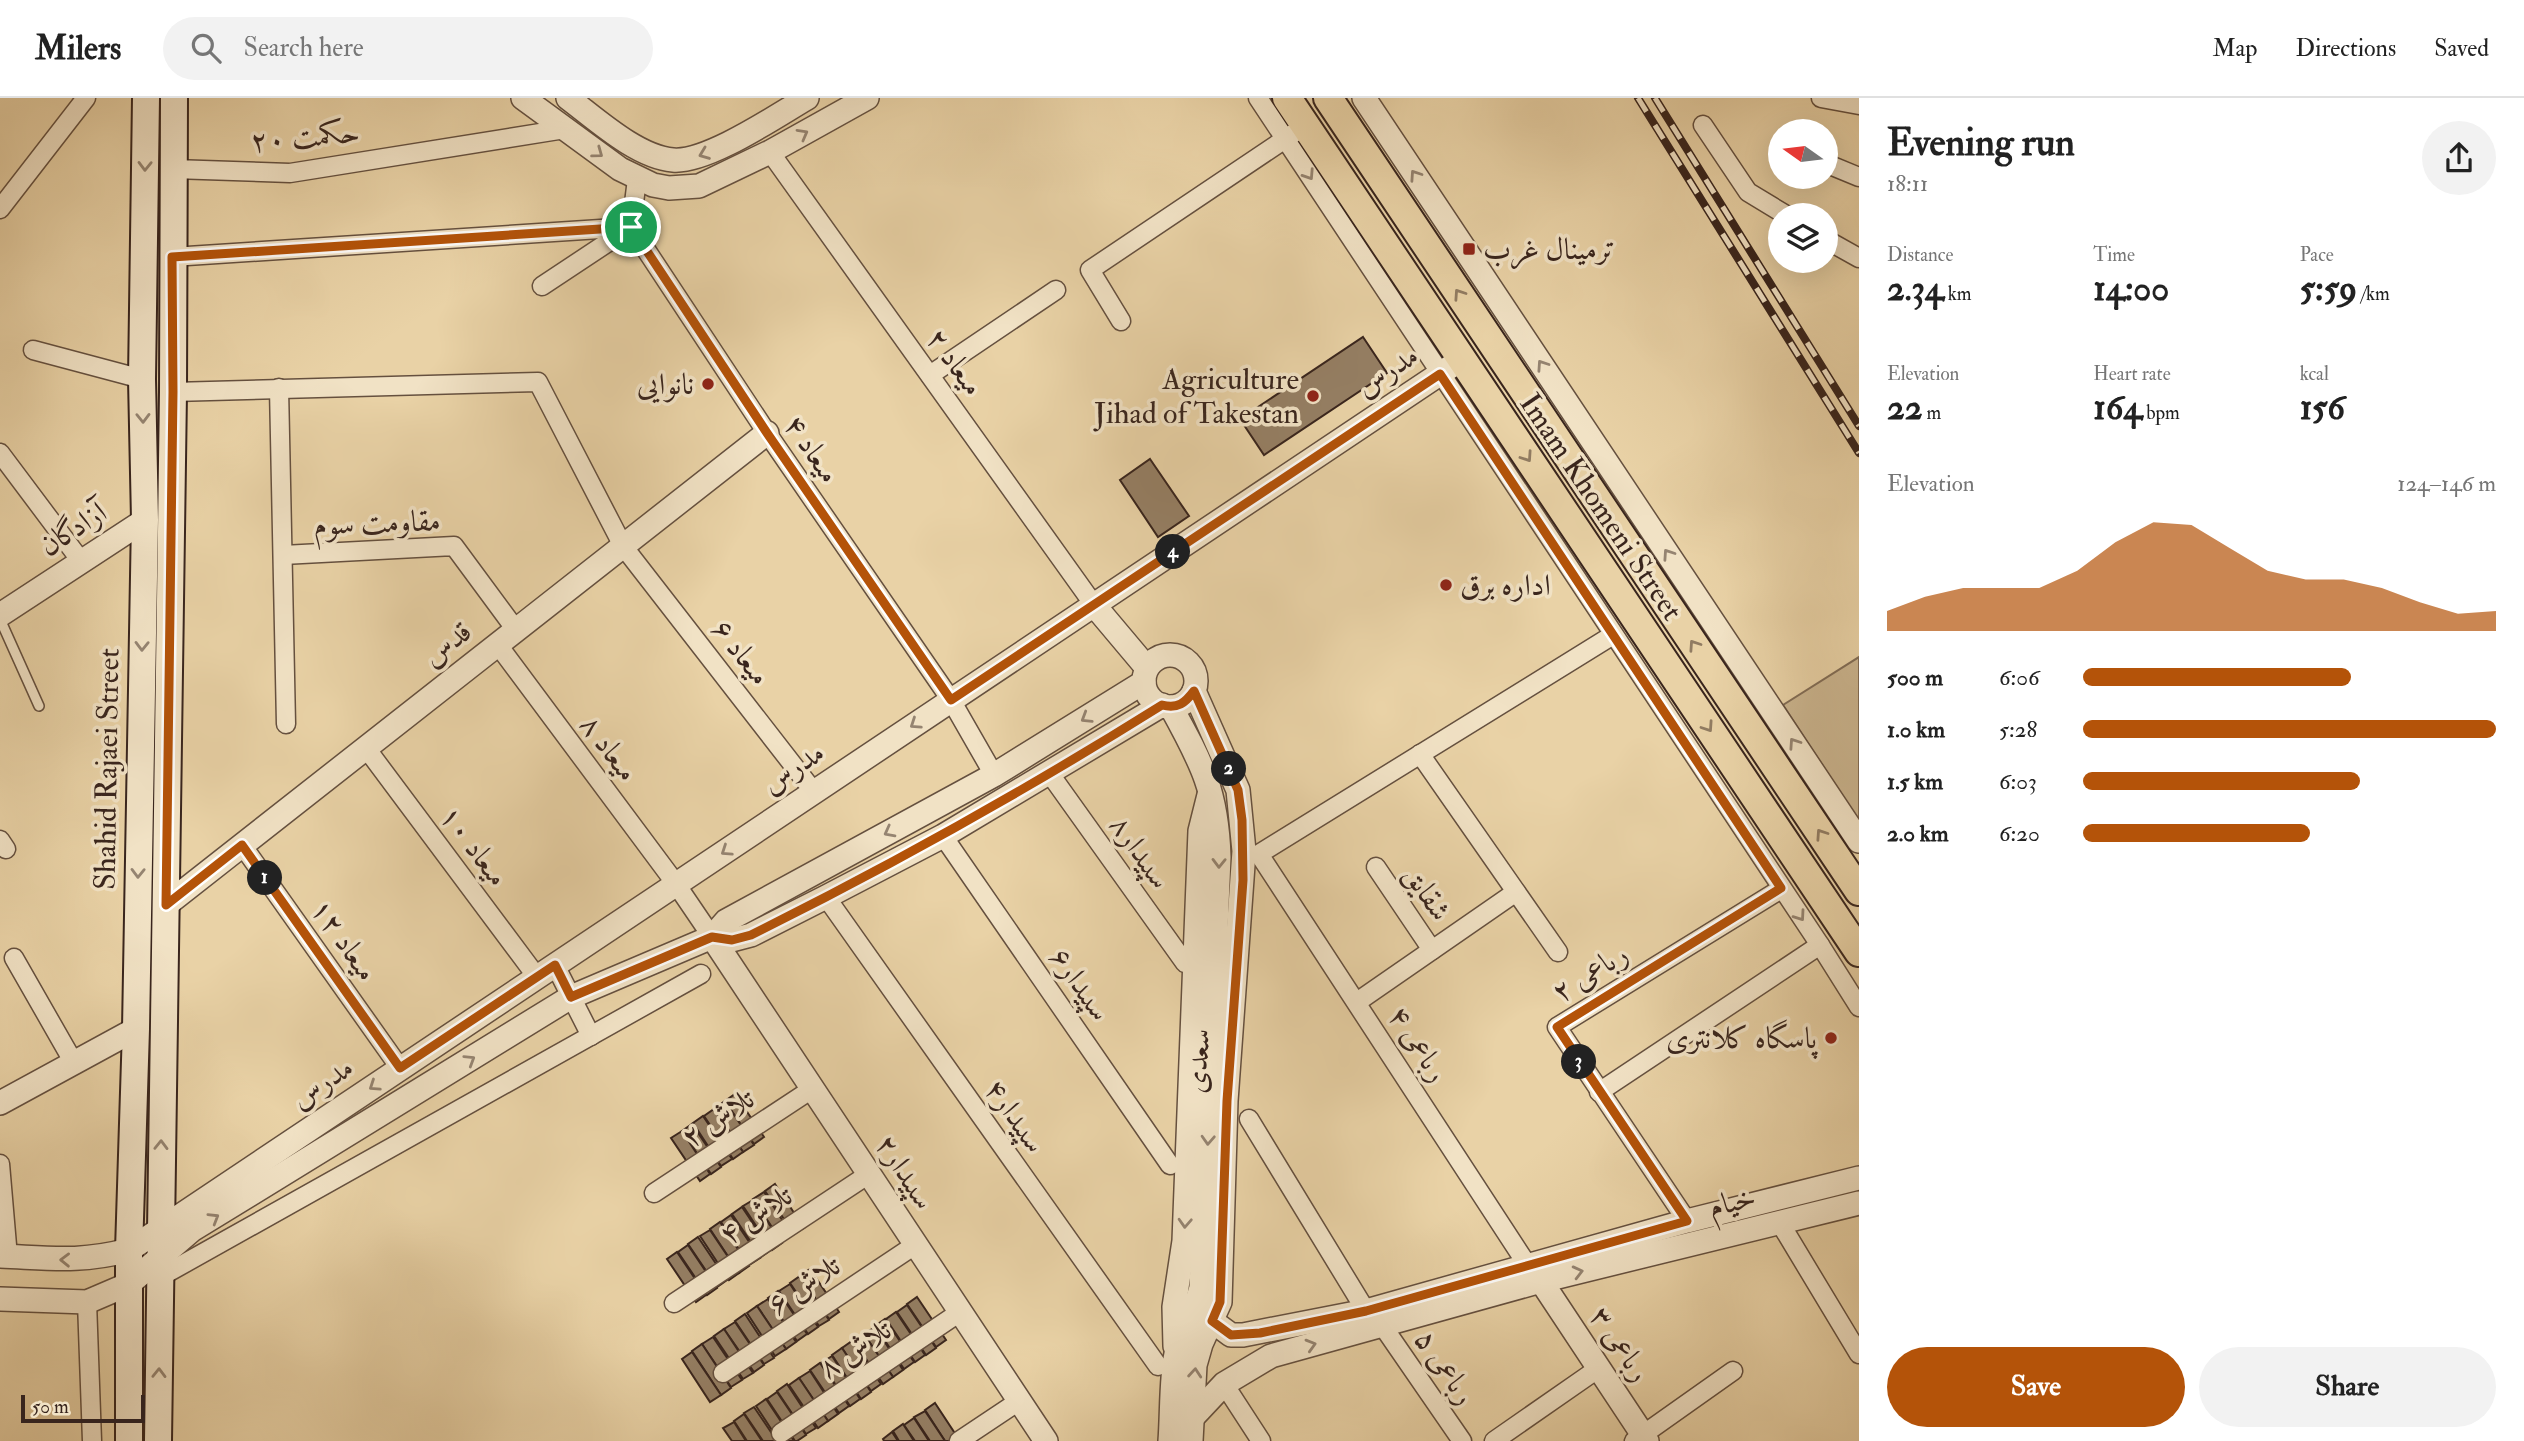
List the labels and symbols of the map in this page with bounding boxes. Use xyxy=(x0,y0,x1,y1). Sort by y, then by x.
street label: حکمت ۲۰ xyxy=(249,114,361,160)
north arrow xyxy=(1768,119,1838,189)
one-way arrow xyxy=(796,129,809,142)
one-way arrow xyxy=(590,145,603,157)
one-way arrow xyxy=(699,145,711,159)
one-way arrow xyxy=(137,161,153,172)
one-way arrow xyxy=(1301,168,1314,181)
one-way arrow xyxy=(1411,170,1424,183)
pin xyxy=(601,197,661,257)
place label: ترمینال غرب xyxy=(1483,231,1615,270)
marker: ترمینال غرب xyxy=(1461,241,1477,257)
one-way arrow xyxy=(1454,288,1467,301)
street label: میعاد ۲ xyxy=(918,321,992,403)
street label: مدرس xyxy=(1349,337,1425,405)
one-way arrow xyxy=(1537,360,1550,373)
place label: Agriculture Jihad of Takestan xyxy=(1093,361,1299,432)
place label: نانوایی xyxy=(637,366,694,404)
marker: نانوایی xyxy=(700,376,716,392)
street label: Imam Khomeni Street xyxy=(1511,386,1691,628)
marker: Agriculture Jihad of Takestan xyxy=(1305,388,1321,404)
street label: میعاد ۴ xyxy=(776,408,848,490)
one-way arrow xyxy=(135,413,151,424)
one-way arrow xyxy=(1519,449,1532,462)
street label: آزادگان xyxy=(32,492,117,564)
street label: مقاومت سوم xyxy=(313,502,442,551)
pin: 4 xyxy=(1156,534,1190,570)
one-way arrow xyxy=(1664,549,1676,562)
place label: اداره برق xyxy=(1460,567,1551,604)
marker: اداره برق xyxy=(1438,577,1454,593)
street label: میعاد ۶ xyxy=(704,611,778,693)
street label: قدس xyxy=(415,613,479,675)
one-way arrow xyxy=(135,640,150,651)
one-way arrow xyxy=(1690,640,1703,653)
street label: Shahid Rajaei Street xyxy=(86,648,128,890)
street label: میعاد ۸ xyxy=(572,707,646,789)
one-way arrow xyxy=(1081,709,1094,722)
one-way arrow xyxy=(910,716,923,729)
one-way arrow xyxy=(1700,719,1712,732)
street label: مدرس xyxy=(755,734,831,802)
one-way arrow xyxy=(1789,738,1802,751)
pin: 2 xyxy=(1212,752,1246,786)
street label: میعاد ۱۰ xyxy=(432,798,516,894)
street label: سپیدار۸ xyxy=(1100,808,1179,897)
one-way arrow xyxy=(884,824,897,837)
one-way arrow xyxy=(1816,829,1829,842)
one-way arrow xyxy=(721,843,734,855)
street label: شقایق xyxy=(1395,858,1459,928)
one-way arrow xyxy=(1211,859,1227,869)
pin: 1 xyxy=(247,860,282,896)
one-way arrow xyxy=(131,868,146,879)
street label: میعاد ۱۲ xyxy=(303,892,385,988)
one-way arrow xyxy=(1792,908,1804,921)
street label: رباعی ۲ xyxy=(1545,935,1635,1011)
street label: سپیدار۶ xyxy=(1040,940,1119,1029)
street label: رباعی ۴ xyxy=(1380,999,1456,1089)
place label: پاسگاه کلانتری xyxy=(1666,1019,1818,1059)
street label: سعدی xyxy=(1177,1027,1219,1095)
marker: پاسگاه کلانتری xyxy=(1823,1030,1839,1046)
pin: 3 xyxy=(1562,1044,1596,1080)
street label: مدرس xyxy=(284,1049,360,1117)
one-way arrow xyxy=(462,1055,475,1068)
street label: سپیدار۴ xyxy=(975,1072,1054,1161)
one-way arrow xyxy=(369,1078,382,1090)
street label: تلاش ۲ xyxy=(674,1080,762,1156)
street label: سپیدار۲ xyxy=(866,1128,943,1217)
one-way arrow xyxy=(1200,1134,1215,1145)
one-way arrow xyxy=(154,1140,169,1151)
street label: تلاش ۴ xyxy=(712,1177,800,1253)
street label: خیام xyxy=(1705,1178,1761,1232)
one-way arrow xyxy=(206,1213,219,1226)
one-way arrow xyxy=(1177,1218,1192,1229)
street label: تلاش ۶ xyxy=(760,1247,848,1323)
one-way arrow xyxy=(59,1252,70,1267)
one-way arrow xyxy=(1572,1266,1584,1280)
street label: رباعی ۳ xyxy=(1581,1299,1659,1389)
street label: تلاش ۸ xyxy=(811,1311,899,1387)
street label: رباعی ۵ xyxy=(1406,1322,1484,1412)
one-way arrow xyxy=(1305,1338,1317,1353)
one-way arrow xyxy=(151,1367,167,1378)
one-way arrow xyxy=(1187,1367,1202,1378)
scale bar xyxy=(21,1392,145,1424)

